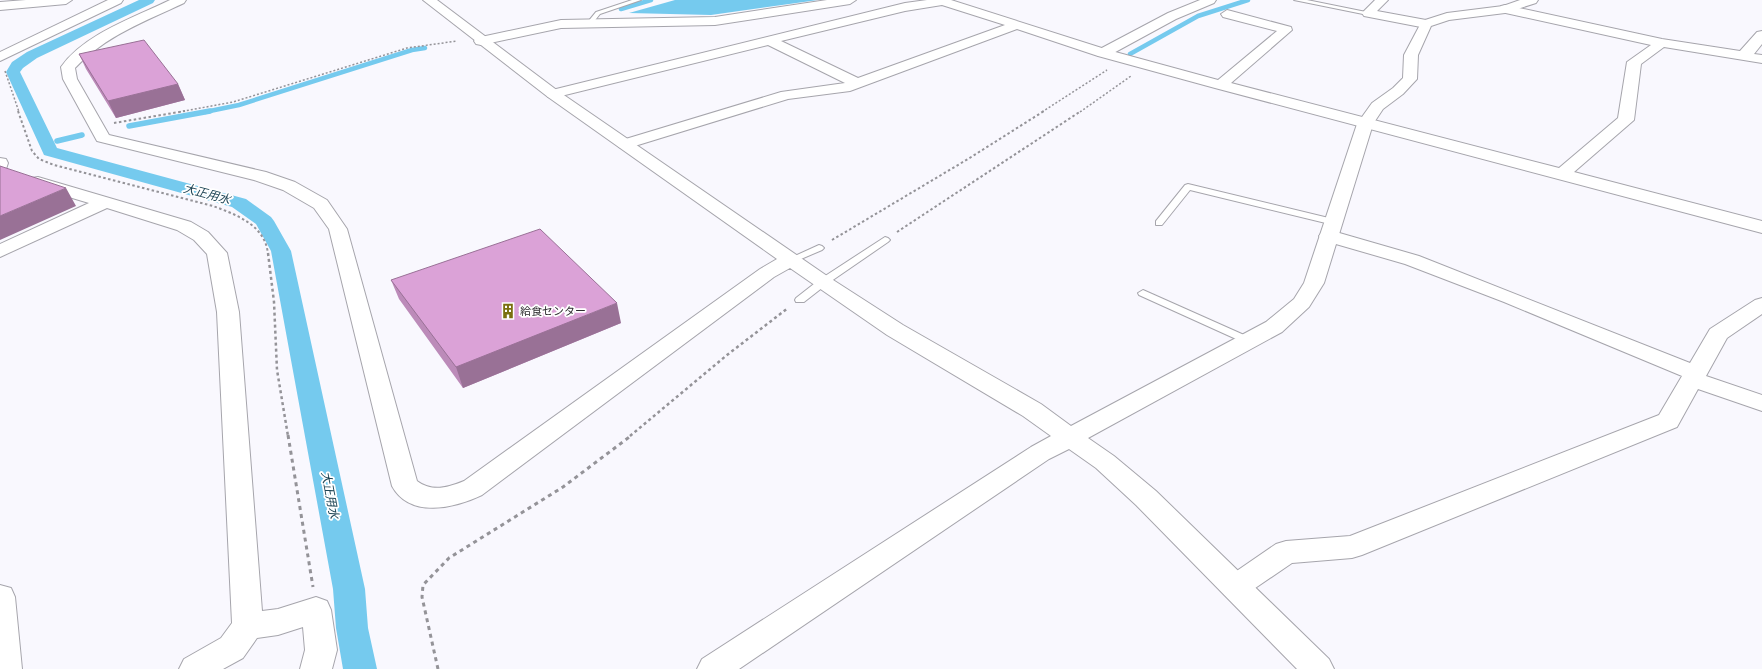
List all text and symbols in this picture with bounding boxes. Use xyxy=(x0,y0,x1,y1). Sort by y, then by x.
water label: 大正用水 xyxy=(182,181,234,207)
building icon: 給食センター xyxy=(499,302,517,320)
place label: 給食センター xyxy=(520,305,586,318)
water label: 大正用水 xyxy=(319,470,342,522)

